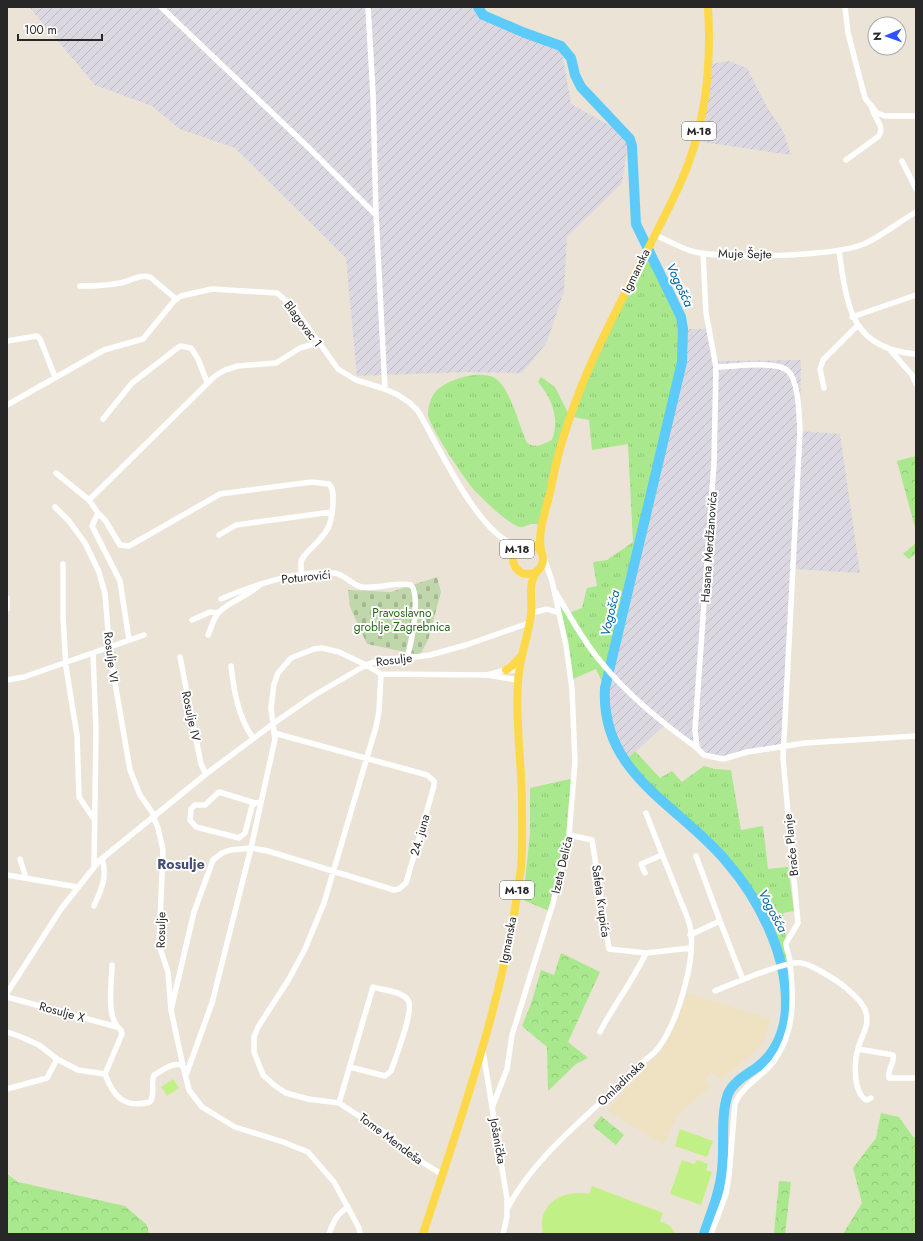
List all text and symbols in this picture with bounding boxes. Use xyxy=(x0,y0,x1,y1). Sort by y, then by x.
scale bar xyxy=(18,16,102,42)
north arrow xyxy=(867,16,907,56)
text: 100 m xyxy=(24,21,57,39)
text: N xyxy=(869,32,885,41)
road number: M-18 xyxy=(682,122,716,140)
street label: Muje Šejte xyxy=(718,245,772,263)
street label: Igmanska xyxy=(618,246,655,296)
water label: Vogošća xyxy=(662,260,698,310)
street label: Blagovac 1 xyxy=(279,297,327,351)
street label: Hasana Merdžanovića xyxy=(696,491,722,603)
road number: M-18 xyxy=(500,540,534,558)
street label: Poturovići xyxy=(280,565,332,589)
water label: Vogošća xyxy=(596,588,624,638)
park label: Pravoslavno groblje Zagrebnica xyxy=(354,604,451,636)
street label: Rosulje VI xyxy=(99,631,123,683)
street label: Rosulje xyxy=(375,649,413,671)
street label: Rosulje IV xyxy=(177,689,205,743)
street label: 24. juna xyxy=(406,812,435,858)
street label: Braće Planje xyxy=(779,813,803,877)
street label: Izeta Delića xyxy=(547,834,577,896)
district label: Rosulje xyxy=(157,854,205,874)
street label: Safeta Krupića xyxy=(587,864,615,939)
road number: M-18 xyxy=(500,881,534,899)
water label: Vogošća xyxy=(754,886,792,936)
street label: Rosulje xyxy=(152,912,170,948)
street label: Igmanska xyxy=(495,915,521,965)
street label: Rosulje X xyxy=(37,997,87,1027)
street label: Omladinska xyxy=(593,1056,649,1110)
street label: Tome Mendeša xyxy=(355,1109,427,1169)
street label: Jošanička xyxy=(485,1115,511,1166)

